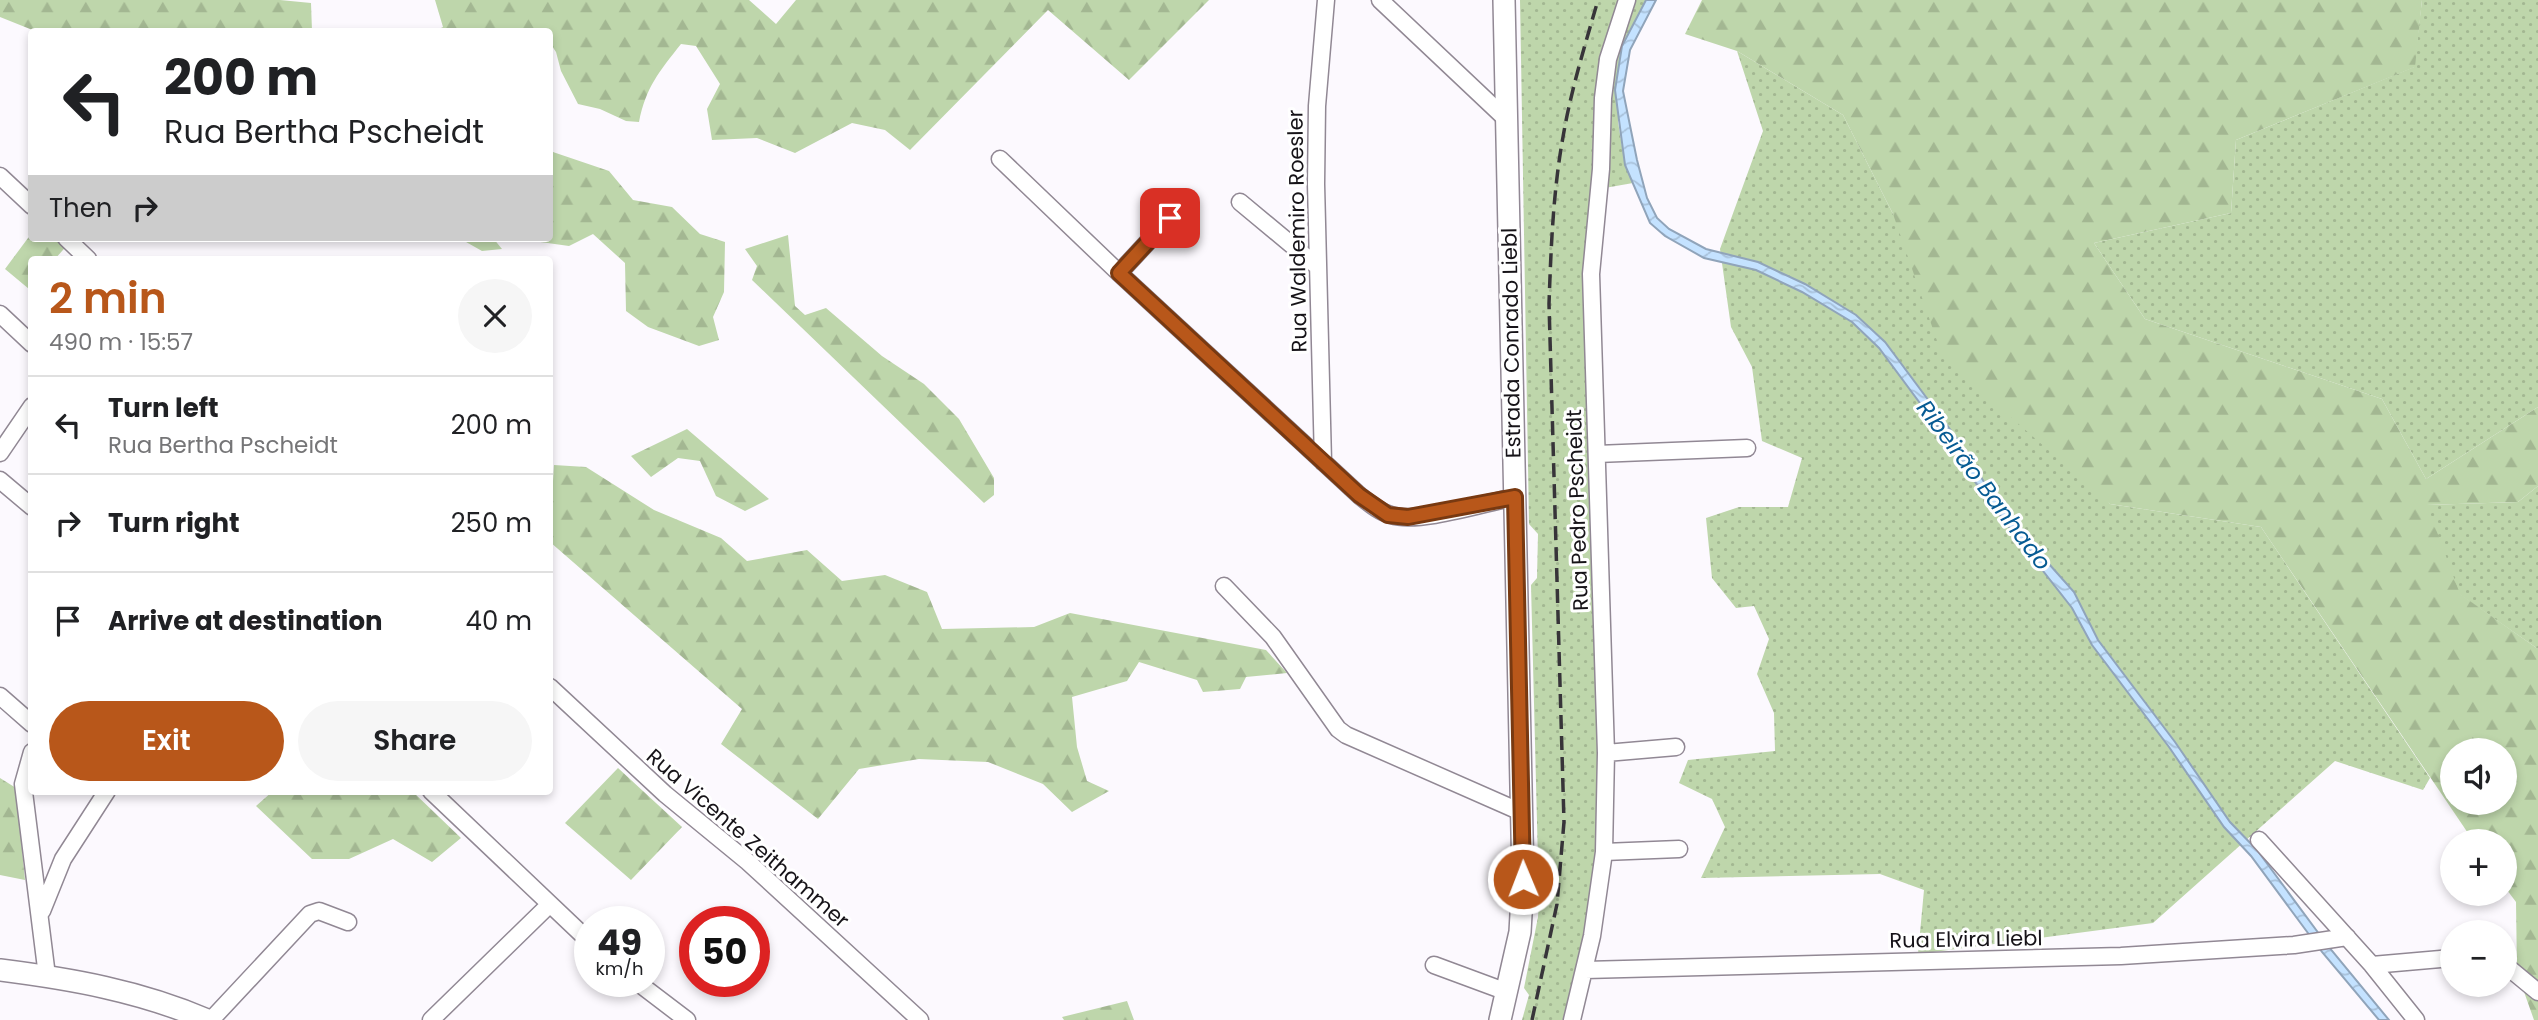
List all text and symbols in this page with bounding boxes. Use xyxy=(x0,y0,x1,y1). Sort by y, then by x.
text: 200 m xyxy=(164,44,318,112)
icon: left xyxy=(49,56,140,147)
text: Rua Bertha Pscheidt xyxy=(164,109,484,154)
street label: Rua Waldemiro Roesler xyxy=(1280,109,1314,353)
pin xyxy=(1140,188,1200,248)
icon: right xyxy=(126,189,164,227)
text: Then xyxy=(49,190,112,226)
icon: arrive xyxy=(1151,199,1189,237)
street label: Estrada Conrado Liebl xyxy=(1494,228,1528,458)
text: 2 min xyxy=(49,269,167,328)
button: close xyxy=(458,279,532,353)
text: 490 m · 15:57 xyxy=(49,326,193,358)
text: Turn left xyxy=(108,390,219,426)
water label: Ribeirão Banhado xyxy=(1909,393,2059,577)
icon: left xyxy=(49,406,87,444)
text: 200 m xyxy=(451,407,532,443)
street label: Rua Pedro Pscheidt xyxy=(1559,409,1595,611)
text: Rua Bertha Pscheidt xyxy=(108,429,338,461)
icon: right xyxy=(49,504,87,542)
text: Turn right xyxy=(108,505,240,541)
text: 250 m xyxy=(451,505,532,541)
icon: arrive xyxy=(49,602,87,640)
text: Arrive at destination xyxy=(108,603,383,639)
text: 40 m xyxy=(466,603,532,639)
button: Exit xyxy=(49,701,284,781)
button: Share xyxy=(298,701,532,781)
map controls xyxy=(2440,738,2517,997)
button: sound xyxy=(2440,738,2517,815)
street label: Rua Vicente Zeithammer xyxy=(640,742,856,934)
button: + xyxy=(2440,829,2517,906)
position arrow xyxy=(1486,842,1560,916)
speed limit sign: 50 xyxy=(679,906,770,997)
text: 49 xyxy=(597,918,642,967)
button: − xyxy=(2440,920,2517,997)
street label: Rua Elvira Liebl xyxy=(1889,923,2043,955)
text: km/h xyxy=(596,956,643,981)

